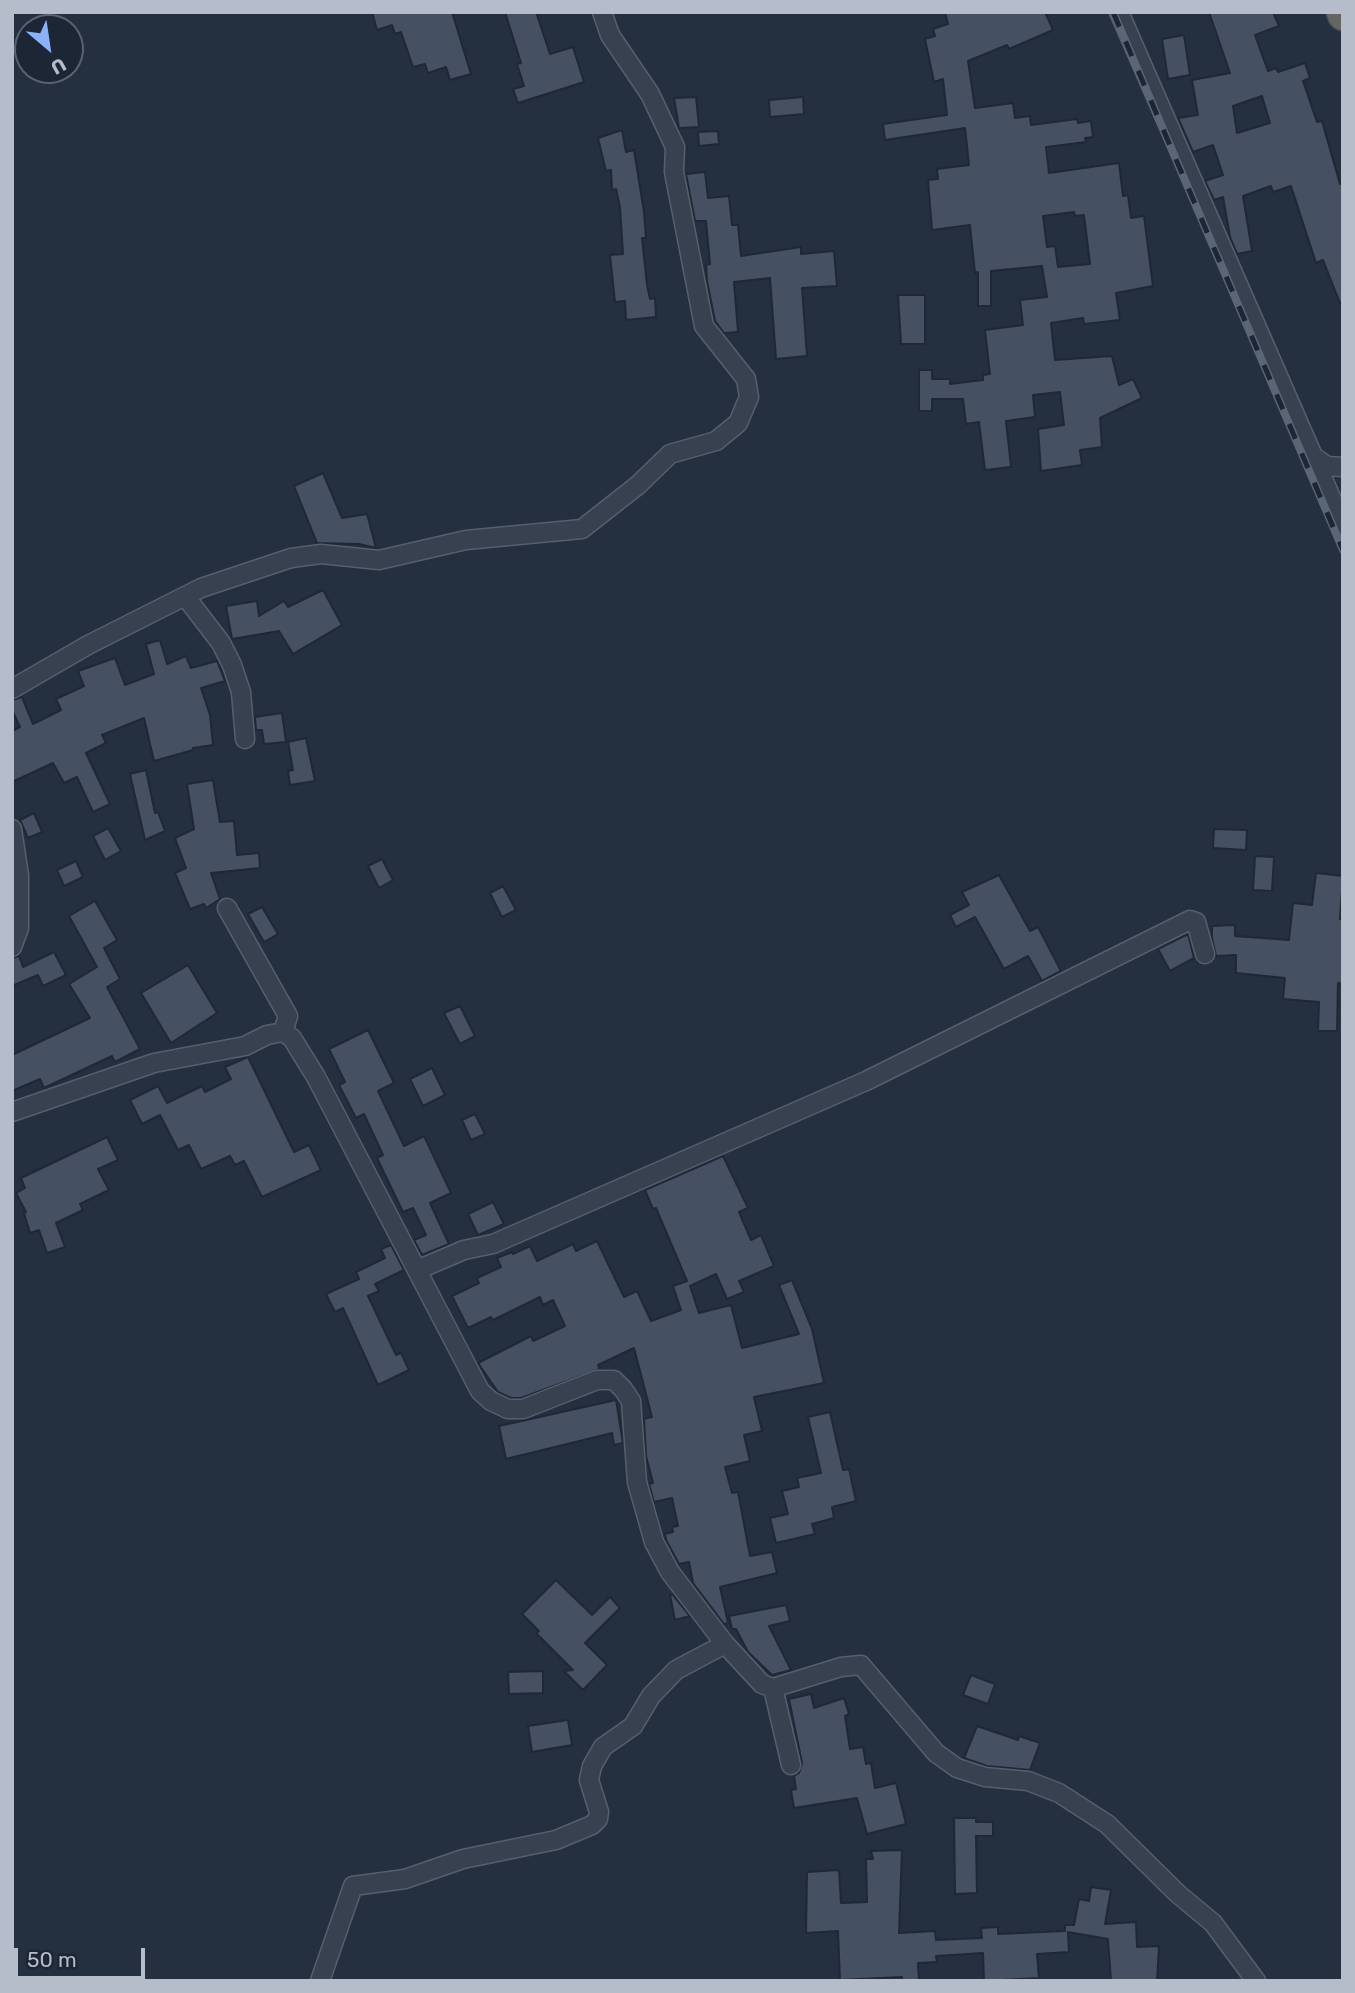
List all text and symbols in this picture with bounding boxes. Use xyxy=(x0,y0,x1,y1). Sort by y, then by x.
north arrow xyxy=(14,14,84,84)
text: U xyxy=(47,53,70,79)
scale bar xyxy=(18,1934,149,1978)
text: 50 m xyxy=(27,1947,77,1972)

